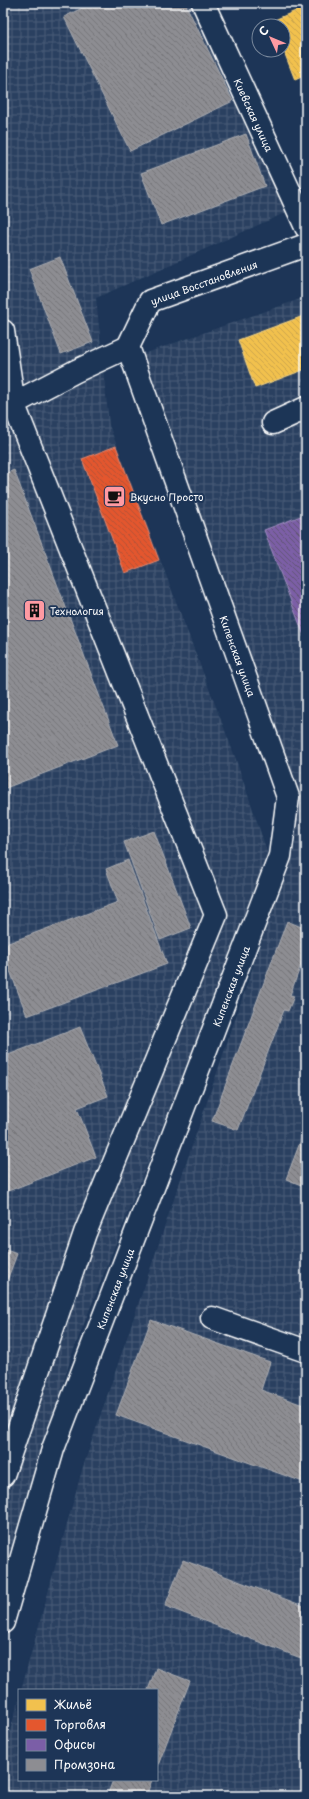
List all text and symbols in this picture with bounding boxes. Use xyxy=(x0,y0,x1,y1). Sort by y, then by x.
north arrow xyxy=(251,18,291,58)
text: С xyxy=(254,22,272,40)
street label: Киевская улица xyxy=(231,76,278,155)
street label: улица Восстановления xyxy=(148,256,259,308)
cafe icon: Вкусно Просто xyxy=(102,483,128,509)
place label: Вкусно Просто xyxy=(130,489,204,504)
building icon: Технология xyxy=(22,597,48,623)
place label: Технология xyxy=(50,603,104,618)
street label: Кипенская улица xyxy=(216,613,260,699)
street label: Кипенская улица xyxy=(208,943,253,1028)
street label: Кипенская улица xyxy=(92,1245,137,1331)
legend xyxy=(18,1689,158,1781)
text: Жильё xyxy=(53,1695,92,1713)
text: Торговля xyxy=(54,1715,106,1733)
text: Офисы xyxy=(54,1735,95,1753)
text: Промзона xyxy=(54,1755,116,1773)

